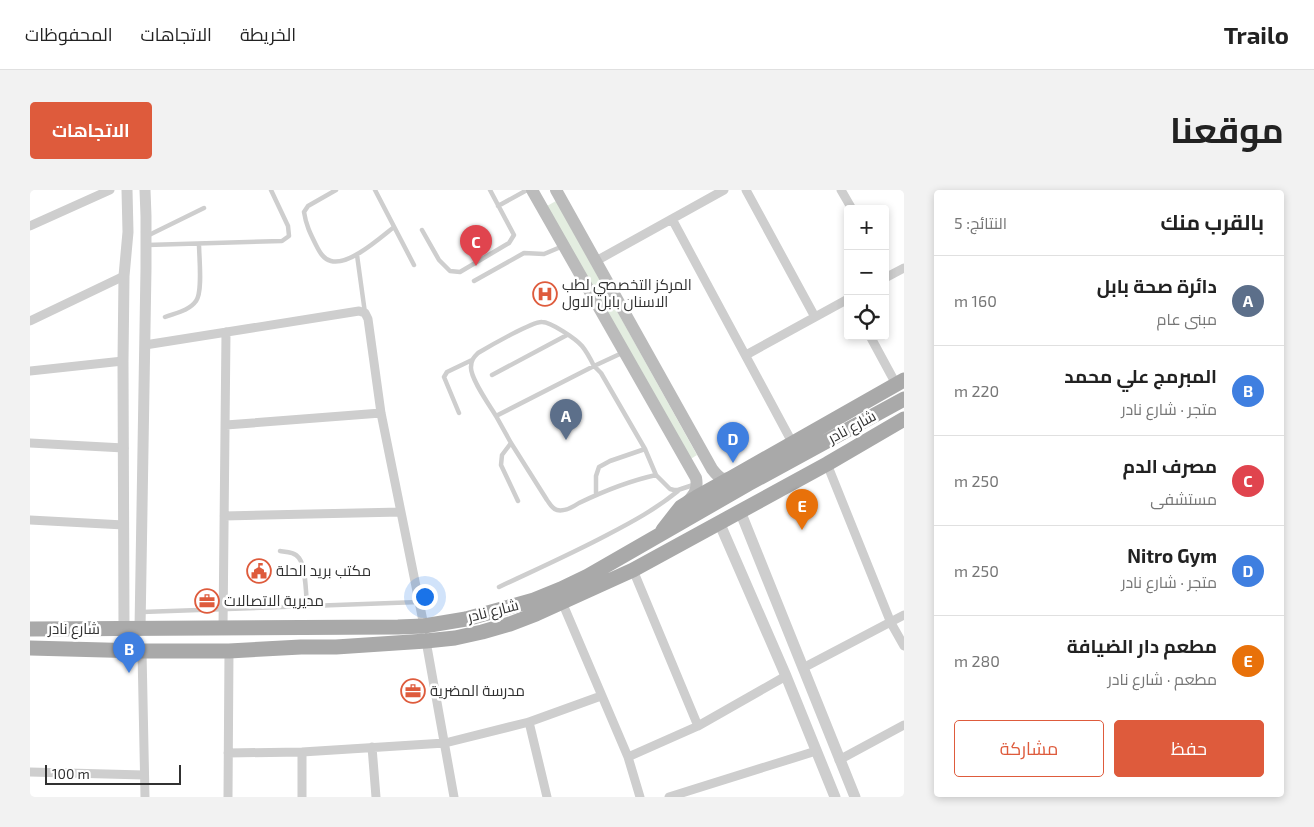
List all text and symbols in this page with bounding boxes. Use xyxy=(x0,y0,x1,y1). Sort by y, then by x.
text: Trailo xyxy=(1224,20,1289,49)
text: المحفوظات xyxy=(25,23,113,45)
text: الاتجاهات xyxy=(141,23,212,45)
text: الخريطة xyxy=(240,23,296,45)
button: الاتجاهات xyxy=(30,102,152,159)
text: موقعنا xyxy=(1170,108,1284,150)
map controls xyxy=(844,205,889,340)
button: + xyxy=(844,205,889,250)
text: بالقرب منك xyxy=(1160,209,1264,234)
text: النتائج: 5 xyxy=(954,213,1007,232)
pin: C xyxy=(460,225,492,266)
button: − xyxy=(844,250,889,295)
text: دائرة صحة بابل xyxy=(1097,274,1217,297)
place label: المركز التخصصي لطب الاسنان بابل الاول xyxy=(562,275,692,312)
hospital icon: المركز التخصصي لطب الاسنان بابل الاول xyxy=(532,281,558,307)
text: 160 m xyxy=(954,291,997,310)
text: A xyxy=(1243,291,1253,310)
button: locate xyxy=(844,295,889,340)
text: مبنى عام xyxy=(1156,309,1217,328)
text: المبرمج علي محمد xyxy=(1064,364,1217,387)
text: 220 m xyxy=(954,381,999,400)
text: B xyxy=(1243,381,1253,400)
pin: A xyxy=(550,399,582,440)
text: متجر · شارع نادر xyxy=(1121,399,1217,418)
street label: شارع نادر xyxy=(823,406,880,449)
pin: D xyxy=(717,422,749,463)
text: مصرف الدم xyxy=(1123,454,1217,477)
text: 250 m xyxy=(954,471,999,490)
text: C xyxy=(1243,471,1253,490)
pin: E xyxy=(786,489,818,530)
text: مستشفى xyxy=(1150,489,1217,508)
text: Nitro Gym xyxy=(1127,544,1217,567)
public building icon: مكتب بريد الحلة xyxy=(246,558,272,584)
place label: مكتب بريد الحلة xyxy=(276,561,371,580)
text: 250 m xyxy=(954,561,999,580)
text: D xyxy=(1243,561,1253,580)
text: متجر · شارع نادر xyxy=(1121,572,1217,591)
your location xyxy=(412,584,438,610)
office icon: مديرية الاتصالات xyxy=(194,588,220,614)
place label: مديرية الاتصالات xyxy=(224,591,324,610)
street label: شارع نادر xyxy=(464,595,521,628)
street label: شارع نادر xyxy=(47,619,100,640)
pin: B xyxy=(113,632,145,673)
text: مطعم دار الضيافة xyxy=(1067,634,1217,657)
text: 280 m xyxy=(954,651,1000,670)
text: E xyxy=(1243,651,1253,670)
text: مطعم · شارع نادر xyxy=(1108,669,1217,688)
office icon: مدرسة المضرية xyxy=(400,678,426,704)
place label: مدرسة المضرية xyxy=(430,681,525,700)
button: مشاركة xyxy=(954,720,1104,777)
button: حفظ xyxy=(1114,720,1264,777)
scale bar xyxy=(45,762,181,785)
text: 100 m xyxy=(52,765,90,782)

